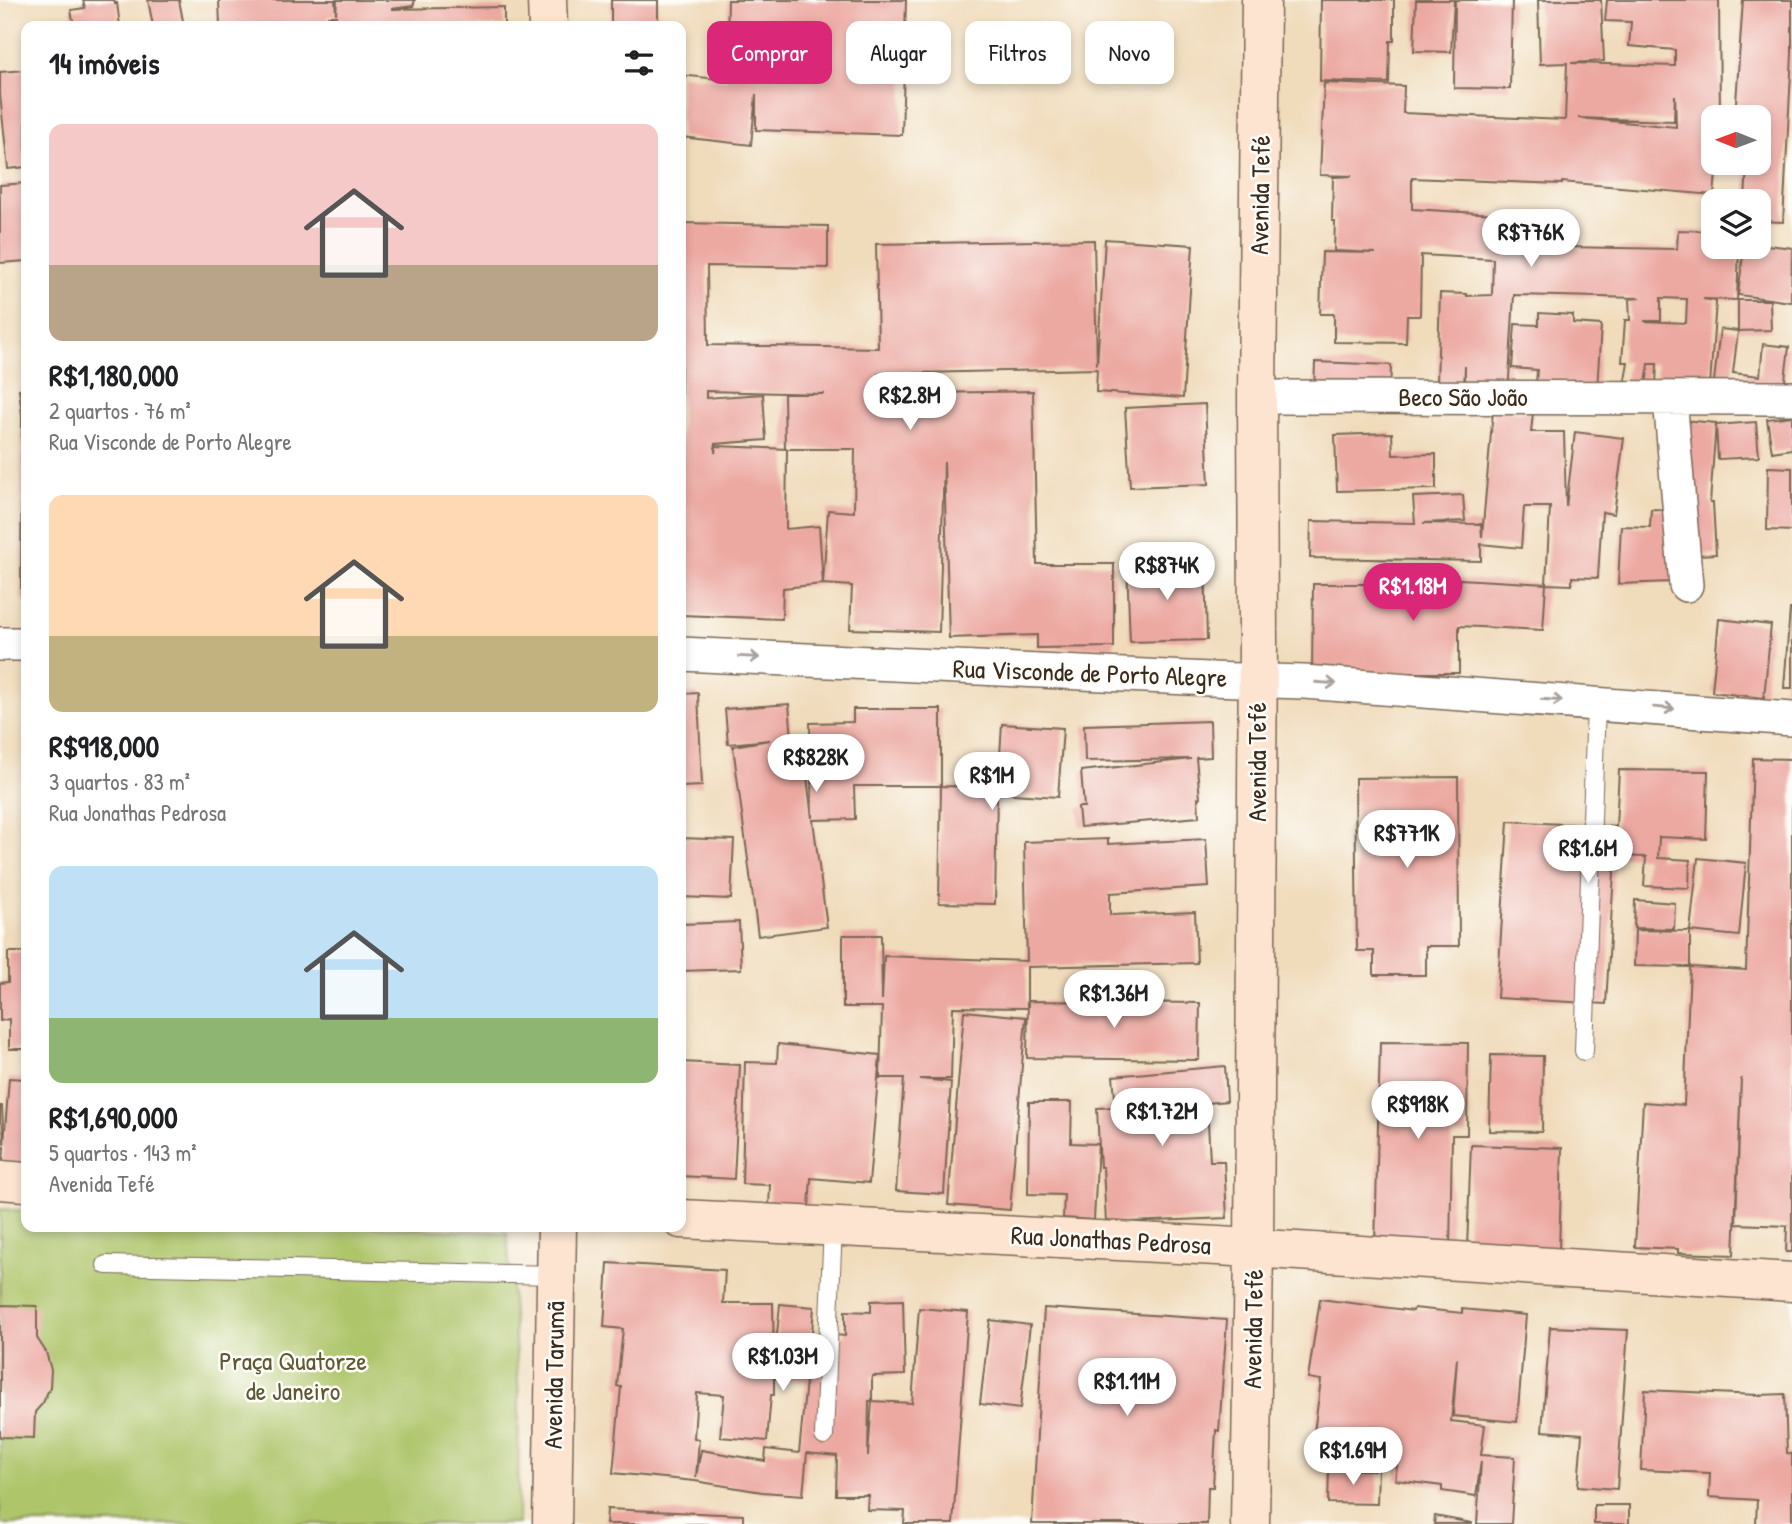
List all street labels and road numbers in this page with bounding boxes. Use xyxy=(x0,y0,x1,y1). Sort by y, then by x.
street label: Avenida Tefé xyxy=(1241,135,1278,255)
street label: Beco São João xyxy=(1398,379,1528,414)
street label: Rua Visconde de Porto Alegre xyxy=(952,650,1228,695)
street label: Avenida Tefé xyxy=(1239,702,1274,822)
street label: Rua Jonathas Pedrosa xyxy=(1010,1217,1212,1262)
street label: Avenida Tefé xyxy=(1234,1269,1271,1389)
street label: Avenida Tarumã xyxy=(535,1301,572,1449)

